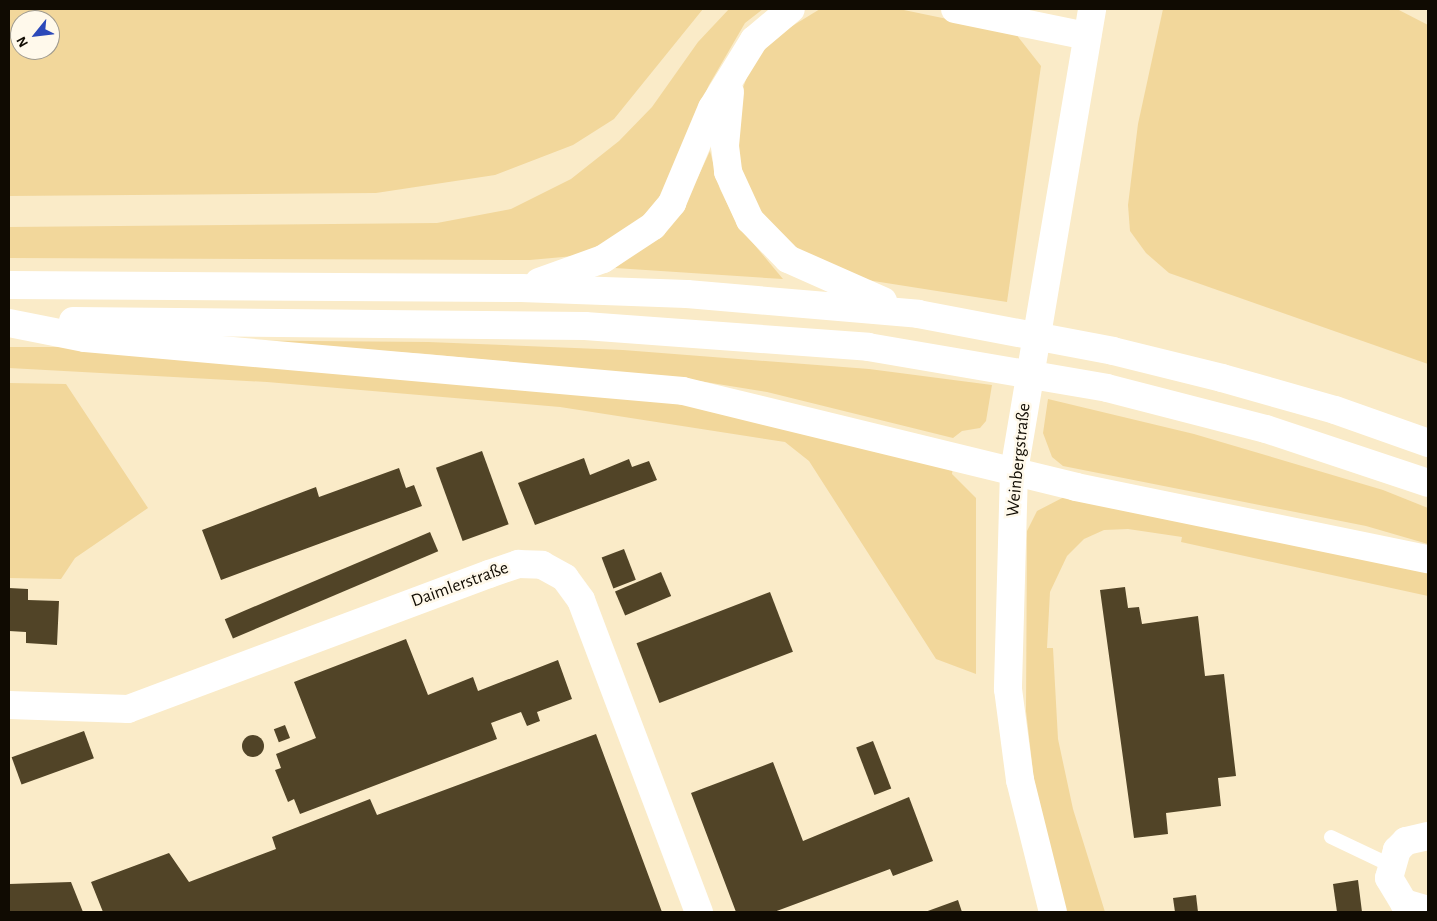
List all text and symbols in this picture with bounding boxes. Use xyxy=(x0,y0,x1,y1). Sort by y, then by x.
north arrow xyxy=(10,10,60,60)
text: N xyxy=(14,34,31,49)
street label: Weinbergstraße xyxy=(1002,402,1036,518)
street label: Daimlerstraße xyxy=(408,557,512,613)

